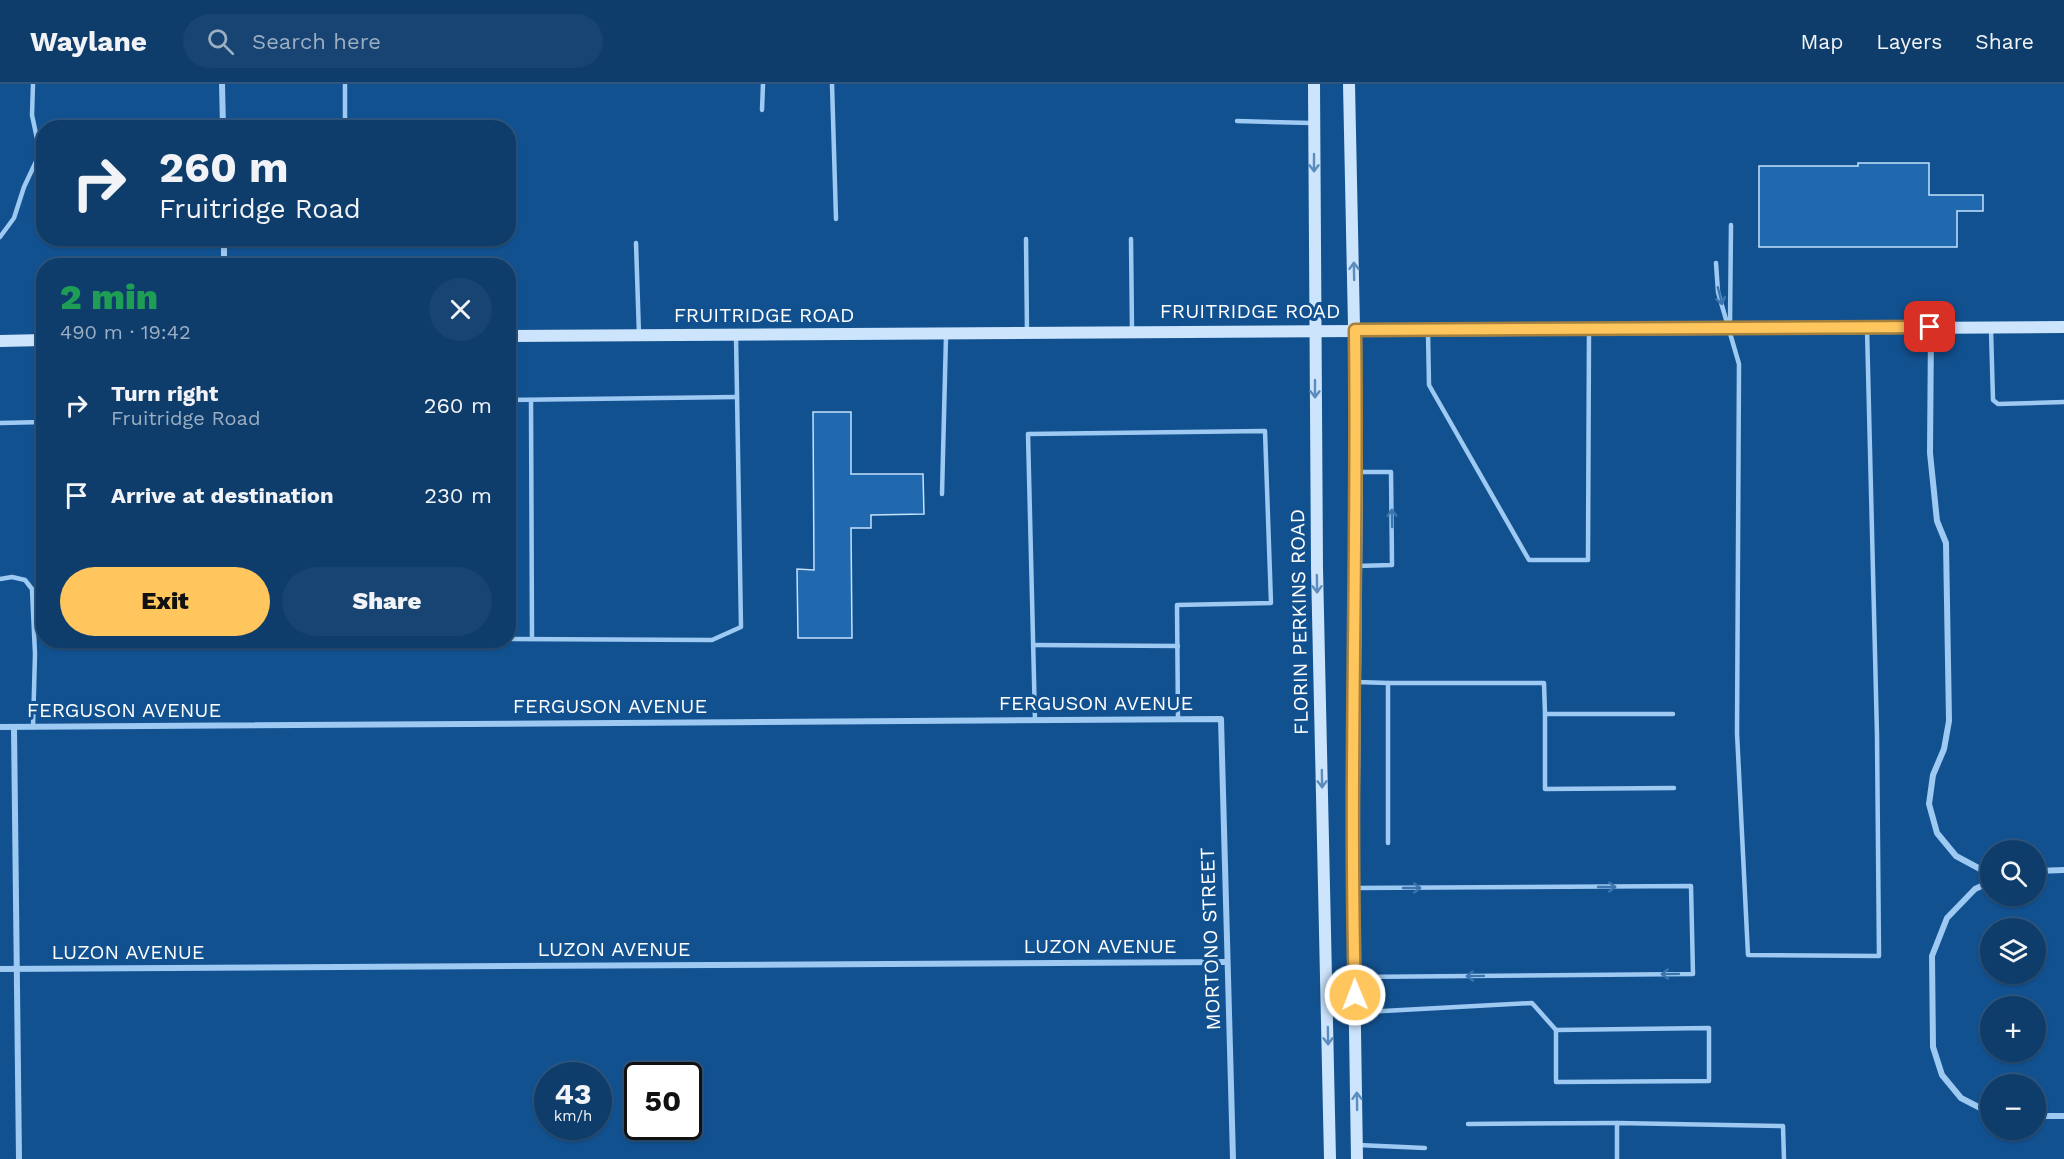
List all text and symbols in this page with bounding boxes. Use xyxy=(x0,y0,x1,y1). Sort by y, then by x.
search box xyxy=(183,14,603,68)
text: Waylane xyxy=(30,25,147,58)
icon: search xyxy=(204,25,237,58)
text: Search here xyxy=(252,29,381,54)
text: Map xyxy=(1800,29,1843,54)
text: Layers xyxy=(1876,29,1942,54)
text: Share xyxy=(1975,29,2034,54)
text: 260 m xyxy=(159,143,289,192)
icon: right xyxy=(60,144,138,222)
one-way arrow xyxy=(1308,153,1320,173)
text: Fruitridge Road xyxy=(159,193,361,225)
one-way arrow xyxy=(1348,262,1360,282)
text: 2 min xyxy=(60,276,158,318)
button: close xyxy=(429,278,492,341)
one-way arrow xyxy=(1715,286,1727,305)
street label: FRUITRIDGE ROAD xyxy=(1160,299,1340,323)
pin xyxy=(1904,301,1955,352)
street label: FRUITRIDGE ROAD xyxy=(674,303,854,327)
icon: arrive xyxy=(1913,310,1946,343)
text: 490 m · 19:42 xyxy=(60,320,191,344)
one-way arrow xyxy=(1309,378,1321,398)
text: Turn right xyxy=(111,381,218,406)
icon: right xyxy=(60,389,93,422)
text: 260 m xyxy=(424,393,492,418)
text: Fruitridge Road xyxy=(111,406,260,430)
icon: arrive xyxy=(60,479,93,512)
text: Arrive at destination xyxy=(111,483,334,508)
text: 230 m xyxy=(424,483,492,508)
street label: FLORIN PERKINS ROAD xyxy=(1285,509,1313,735)
one-way arrow xyxy=(1386,509,1397,529)
button: Exit xyxy=(60,567,270,636)
button: Share xyxy=(282,567,492,636)
one-way arrow xyxy=(1312,573,1323,593)
street label: FERGUSON AVENUE xyxy=(999,691,1193,715)
street label: FERGUSON AVENUE xyxy=(513,694,707,718)
street label: FERGUSON AVENUE xyxy=(27,698,221,722)
one-way arrow xyxy=(1316,768,1328,788)
map controls xyxy=(1980,840,2046,1140)
button: search xyxy=(1980,840,2046,906)
street label: MORTONO STREET xyxy=(1195,847,1225,1031)
one-way arrow xyxy=(1596,881,1616,893)
one-way arrow xyxy=(1401,882,1421,894)
button: layers xyxy=(1980,918,2046,984)
street label: LUZON AVENUE xyxy=(1023,934,1177,958)
street label: LUZON AVENUE xyxy=(537,937,691,961)
street label: LUZON AVENUE xyxy=(51,940,205,964)
position arrow xyxy=(1323,963,1387,1027)
one-way arrow xyxy=(1661,968,1681,980)
one-way arrow xyxy=(1466,970,1486,982)
button: + xyxy=(1980,996,2046,1062)
one-way arrow xyxy=(1322,1026,1334,1046)
speed limit sign: 50 xyxy=(624,1062,702,1140)
button: − xyxy=(1980,1074,2046,1140)
text: 43 xyxy=(554,1076,592,1111)
one-way arrow xyxy=(1351,1091,1363,1111)
text: km/h xyxy=(554,1107,592,1125)

